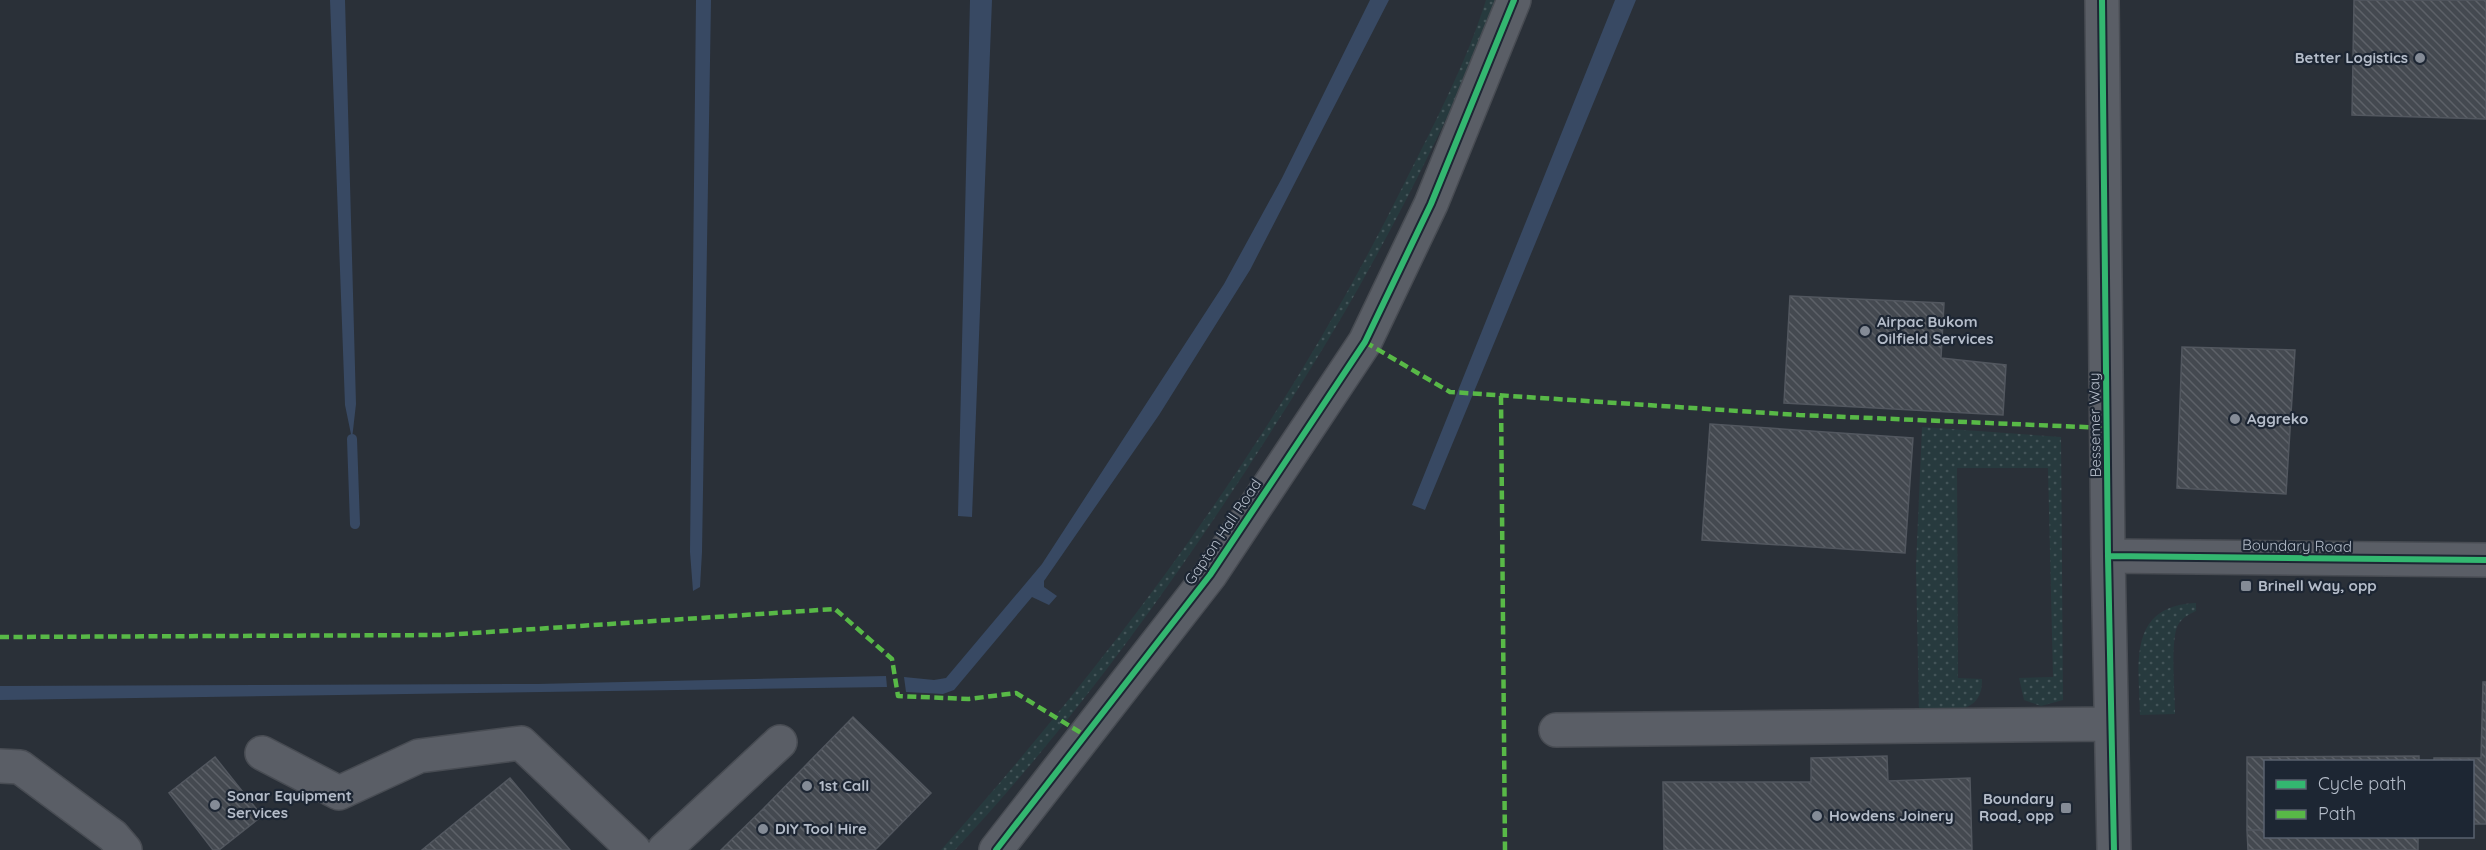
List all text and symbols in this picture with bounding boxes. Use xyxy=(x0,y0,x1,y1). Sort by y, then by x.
place label: Better Logistics xyxy=(2295,48,2408,67)
marker: Better Logistics xyxy=(2413,51,2427,65)
place label: Airpac Bukom Oilfield Services xyxy=(1877,312,1993,348)
marker: Airpac Bukom Oilfield Services xyxy=(1858,324,1872,338)
street label: Bessemer Way xyxy=(2084,372,2105,478)
place label: Aggreko xyxy=(2247,409,2308,428)
marker: Aggreko xyxy=(2228,412,2242,426)
street label: Gapton Hall Road xyxy=(1180,475,1265,588)
street label: Boundary Road xyxy=(2242,535,2352,556)
place label: Brinell Way, opp xyxy=(2258,576,2377,595)
marker: Brinell Way, opp xyxy=(2239,579,2253,593)
legend xyxy=(2264,760,2474,838)
text: Cycle path xyxy=(2318,772,2406,795)
place label: 1st Call xyxy=(819,776,869,795)
marker: 1st Call xyxy=(800,779,814,793)
place label: Sonar Equipment Services xyxy=(227,786,352,822)
place label: Boundary Road, opp xyxy=(1979,789,2054,825)
marker: Sonar Equipment Services xyxy=(208,798,222,812)
marker: Boundary Road, opp xyxy=(2059,801,2073,815)
text: Path xyxy=(2318,802,2356,825)
place label: Howdens Joinery xyxy=(1829,806,1954,825)
marker: Howdens Joinery xyxy=(1810,809,1824,823)
place label: DIY Tool Hire xyxy=(775,819,867,838)
marker: DIY Tool Hire xyxy=(756,822,770,836)

